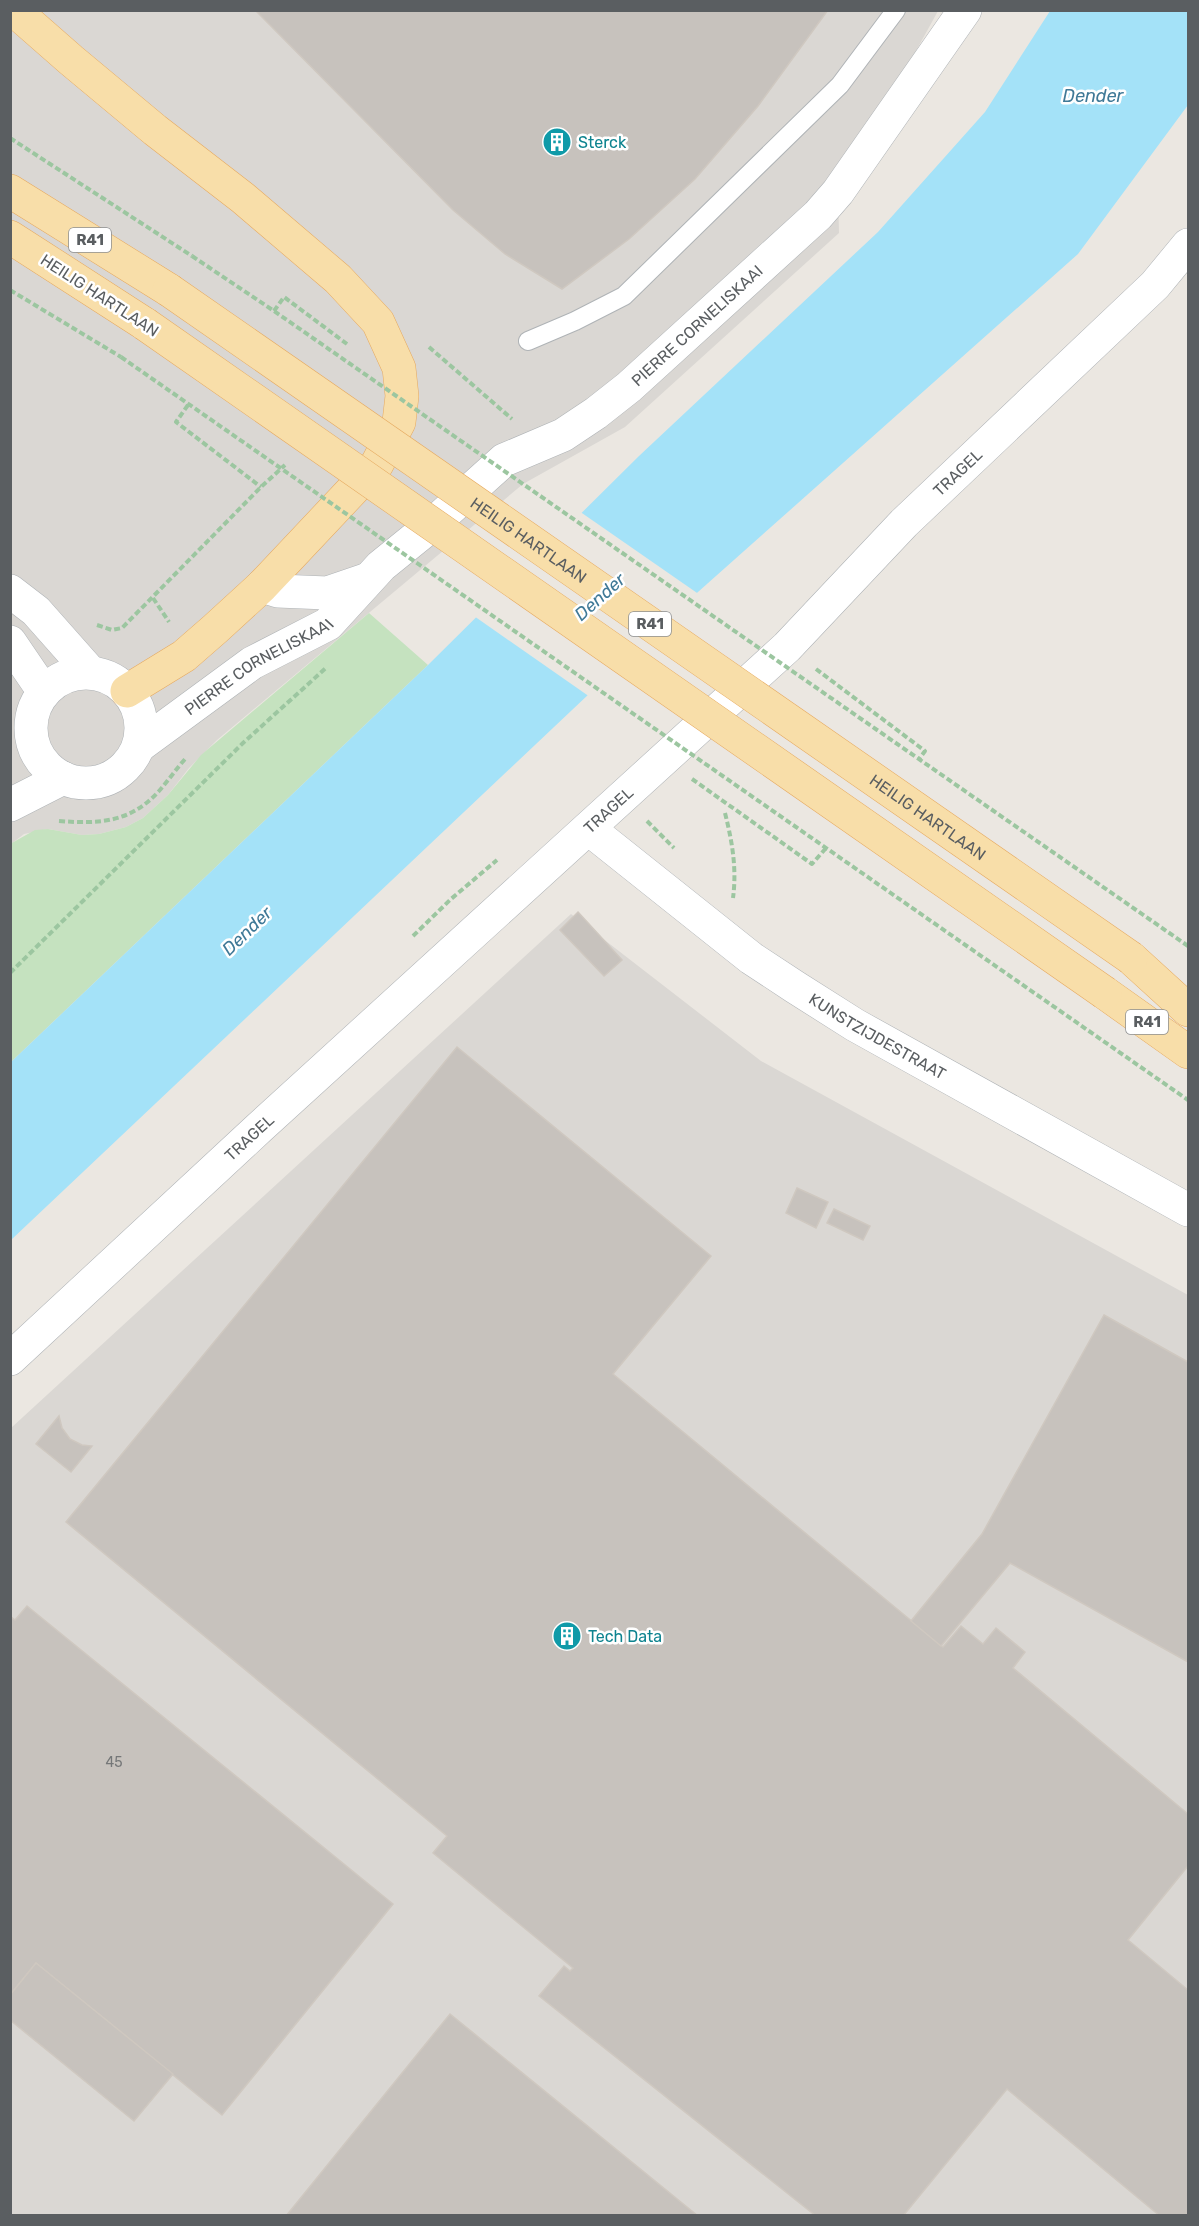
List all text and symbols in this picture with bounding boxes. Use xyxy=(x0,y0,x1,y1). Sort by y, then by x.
water label: Dender xyxy=(1063,85,1125,107)
building icon: Sterck xyxy=(541,126,573,158)
place label: Sterck xyxy=(578,133,627,152)
road number: R41 xyxy=(69,228,111,252)
street label: HEILIG HARTLAAN xyxy=(37,250,162,341)
street label: PIERRE CORNELISKAAI xyxy=(628,261,767,390)
street label: TRAGEL xyxy=(930,445,986,500)
street label: HEILIG HARTLAAN xyxy=(467,493,590,587)
water label: Dender xyxy=(570,568,631,626)
road number: R41 xyxy=(629,612,671,636)
street label: PIERRE CORNELISKAAI xyxy=(181,615,338,719)
street label: HEILIG HARTLAAN xyxy=(866,771,989,864)
street label: TRAGEL xyxy=(580,783,637,837)
water label: Dender xyxy=(217,901,277,960)
street label: KUNSTZIJDESTRAAT xyxy=(805,989,949,1084)
road number: R41 xyxy=(1126,1010,1168,1034)
street label: TRAGEL xyxy=(221,1110,278,1165)
building icon: Tech Data xyxy=(551,1620,583,1652)
place label: Tech Data xyxy=(588,1627,662,1646)
house number: 45 xyxy=(105,1754,123,1771)

